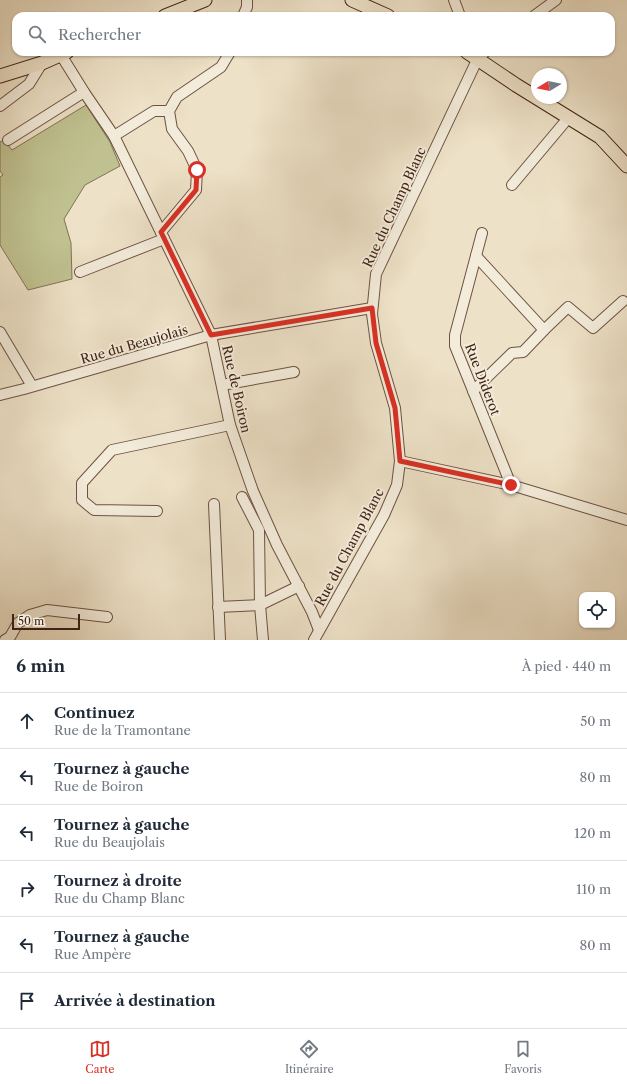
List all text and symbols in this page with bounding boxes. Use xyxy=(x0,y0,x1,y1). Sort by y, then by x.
search box xyxy=(12,12,615,56)
icon: search xyxy=(26,23,48,45)
text: Rechercher xyxy=(58,25,141,44)
north arrow xyxy=(531,68,567,104)
street label: Rue du Champ Blanc xyxy=(359,144,429,270)
route start xyxy=(188,161,206,179)
street label: Rue du Beaujolais xyxy=(79,321,190,367)
street label: Rue Diderot xyxy=(462,341,504,418)
street label: Rue de Boiron xyxy=(219,344,255,434)
route end xyxy=(502,476,520,494)
street label: Rue du Champ Blanc xyxy=(311,485,387,609)
map controls xyxy=(579,592,615,628)
button: locate xyxy=(579,592,615,628)
scale bar xyxy=(12,612,80,631)
text: 50 m xyxy=(18,614,44,628)
text: 6 min xyxy=(16,656,65,676)
text: À pied · 440 m xyxy=(522,658,611,674)
text: Continuez xyxy=(54,703,135,722)
icon: ahead xyxy=(16,710,38,732)
text: 50 m xyxy=(580,713,611,729)
text: Rue de la Tramontane xyxy=(54,722,191,738)
text: Tournez à gauche xyxy=(54,759,190,778)
icon: left xyxy=(16,766,38,788)
text: 80 m xyxy=(579,769,611,785)
text: Rue de Boiron xyxy=(54,778,143,794)
text: Tournez à gauche xyxy=(54,815,190,834)
icon: left xyxy=(16,822,38,844)
text: 120 m xyxy=(574,825,611,841)
text: Rue du Beaujolais xyxy=(54,834,165,850)
text: Tournez à droite xyxy=(54,871,182,890)
icon: right xyxy=(16,878,38,900)
text: 110 m xyxy=(576,881,611,897)
text: Rue du Champ Blanc xyxy=(54,890,185,906)
text: Tournez à gauche xyxy=(54,927,190,946)
icon: left xyxy=(16,934,38,956)
text: 80 m xyxy=(579,937,611,953)
text: Rue Ampère xyxy=(54,946,131,962)
icon: arrive xyxy=(16,990,38,1012)
text: Arrivée à destination xyxy=(54,991,216,1010)
tab: Carte xyxy=(85,1038,114,1076)
tab: Itinéraire xyxy=(285,1038,334,1076)
tab: Favoris xyxy=(504,1038,542,1076)

